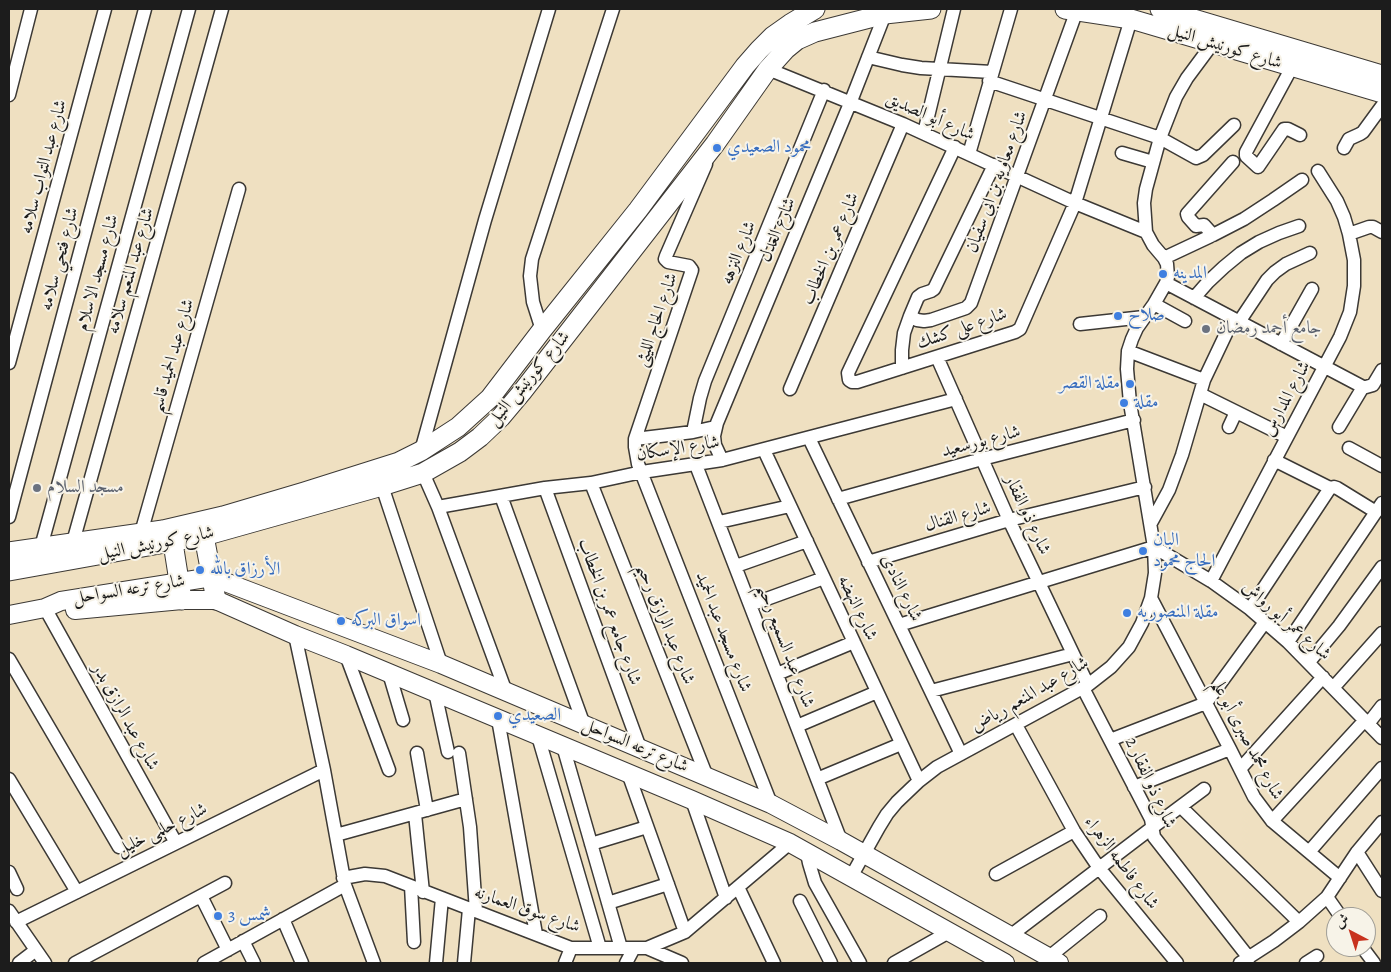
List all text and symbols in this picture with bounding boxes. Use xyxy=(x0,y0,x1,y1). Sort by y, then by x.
street label: شارع كورنيش النيل xyxy=(1165,19,1285,75)
street label: شارع أبو الصديق xyxy=(882,88,978,146)
street label: شارع عبد التواب سلامه xyxy=(16,98,72,236)
street label: شارع معاويه بن ابى سفيان xyxy=(961,108,1033,256)
place label: محمود الصعيدي xyxy=(727,137,811,159)
marker: محمود الصعيدي xyxy=(711,142,723,154)
street label: شارع عمر بن الخطاب xyxy=(798,189,864,309)
street label: شارع العدل xyxy=(755,195,801,265)
street label: شارع فتحي سلامه xyxy=(36,205,84,313)
street label: شارع عبد المنعم سلامه xyxy=(103,205,159,337)
street label: شارع مسجد الاسلام xyxy=(72,212,124,334)
street label: شارع النزهه xyxy=(716,218,762,288)
place label: المدينه xyxy=(1173,263,1207,285)
marker: المدينه xyxy=(1157,268,1169,280)
street label: شارع الحاج الليثى xyxy=(631,270,683,370)
street label: شارع عبد الحميد قاسم xyxy=(146,296,200,416)
street label: شارع على كشك xyxy=(914,303,1010,355)
place label: صلاح xyxy=(1128,305,1165,327)
marker: صلاح xyxy=(1112,310,1124,322)
place label: جامع أحمد رمضان xyxy=(1216,318,1321,340)
marker: جامع أحمد رمضان xyxy=(1200,323,1212,335)
street label: شارع كورنيش النيل xyxy=(483,327,575,431)
street label: شارع المدارس xyxy=(1258,357,1316,441)
place label: مقلة القصر xyxy=(1059,373,1120,395)
marker: مقلة القصر xyxy=(1124,378,1136,390)
place label: مقلة xyxy=(1134,392,1158,414)
marker: مقلة xyxy=(1118,397,1130,409)
street label: شارع بورسعيد xyxy=(939,421,1023,463)
street label: شارع الإسكان xyxy=(635,432,721,466)
street label: شارع ذو الفقار xyxy=(999,472,1055,558)
place label: مسجد السلام xyxy=(47,477,124,499)
marker: مسجد السلام xyxy=(31,482,43,494)
street label: شارع القنال xyxy=(922,497,994,537)
street label: شارع كورنيش النيل xyxy=(96,522,216,566)
place label: البان الحاج محمود xyxy=(1153,530,1215,572)
street label: شارع جامع عمر بن الخطاب xyxy=(572,536,646,688)
marker: البان الحاج محمود xyxy=(1137,545,1149,557)
street label: شارع النادى xyxy=(875,551,927,625)
place label: الأرزاق بالله xyxy=(210,559,280,581)
street label: شارع عبد الرازق رحيم xyxy=(631,560,699,688)
marker: الأرزاق بالله xyxy=(194,564,206,576)
street label: شارع مسجد عبد الحميد xyxy=(690,569,756,695)
street label: شارع ترعه السواحل xyxy=(71,570,187,610)
street label: شارع النهضه xyxy=(832,572,882,644)
street label: شارع عمر أبو رواش xyxy=(1237,577,1335,665)
street label: شارع عبد السميع رحيم xyxy=(751,581,819,711)
place label: مقلة المنصوريه xyxy=(1137,602,1219,624)
marker: مقلة المنصوريه xyxy=(1121,607,1133,619)
place label: اسواق البركه xyxy=(351,610,421,632)
marker: اسواق البركه xyxy=(335,615,347,627)
street label: شارع عبد المنعم رياض xyxy=(967,652,1093,738)
street label: شارع عبد الرازق بدر xyxy=(87,660,163,774)
street label: شارع محمد صبرى أبو علم xyxy=(1206,676,1288,804)
place label: الصعيدي xyxy=(508,705,561,727)
marker: الصعيدي xyxy=(492,710,504,722)
street label: شارع ترعه السواحل xyxy=(579,714,691,778)
street label: شارع ذو الفقار 2 xyxy=(1120,734,1180,832)
street label: شارع حلمى خليل xyxy=(113,799,211,861)
street label: شارع فاطمه الزهراء xyxy=(1079,812,1163,914)
street label: شارع سوق العمارنه xyxy=(471,882,583,938)
place label: شمس 3 xyxy=(228,905,271,927)
north arrow xyxy=(1326,907,1376,957)
text: ش xyxy=(1330,909,1353,933)
marker: شمس 3 xyxy=(212,910,224,922)

